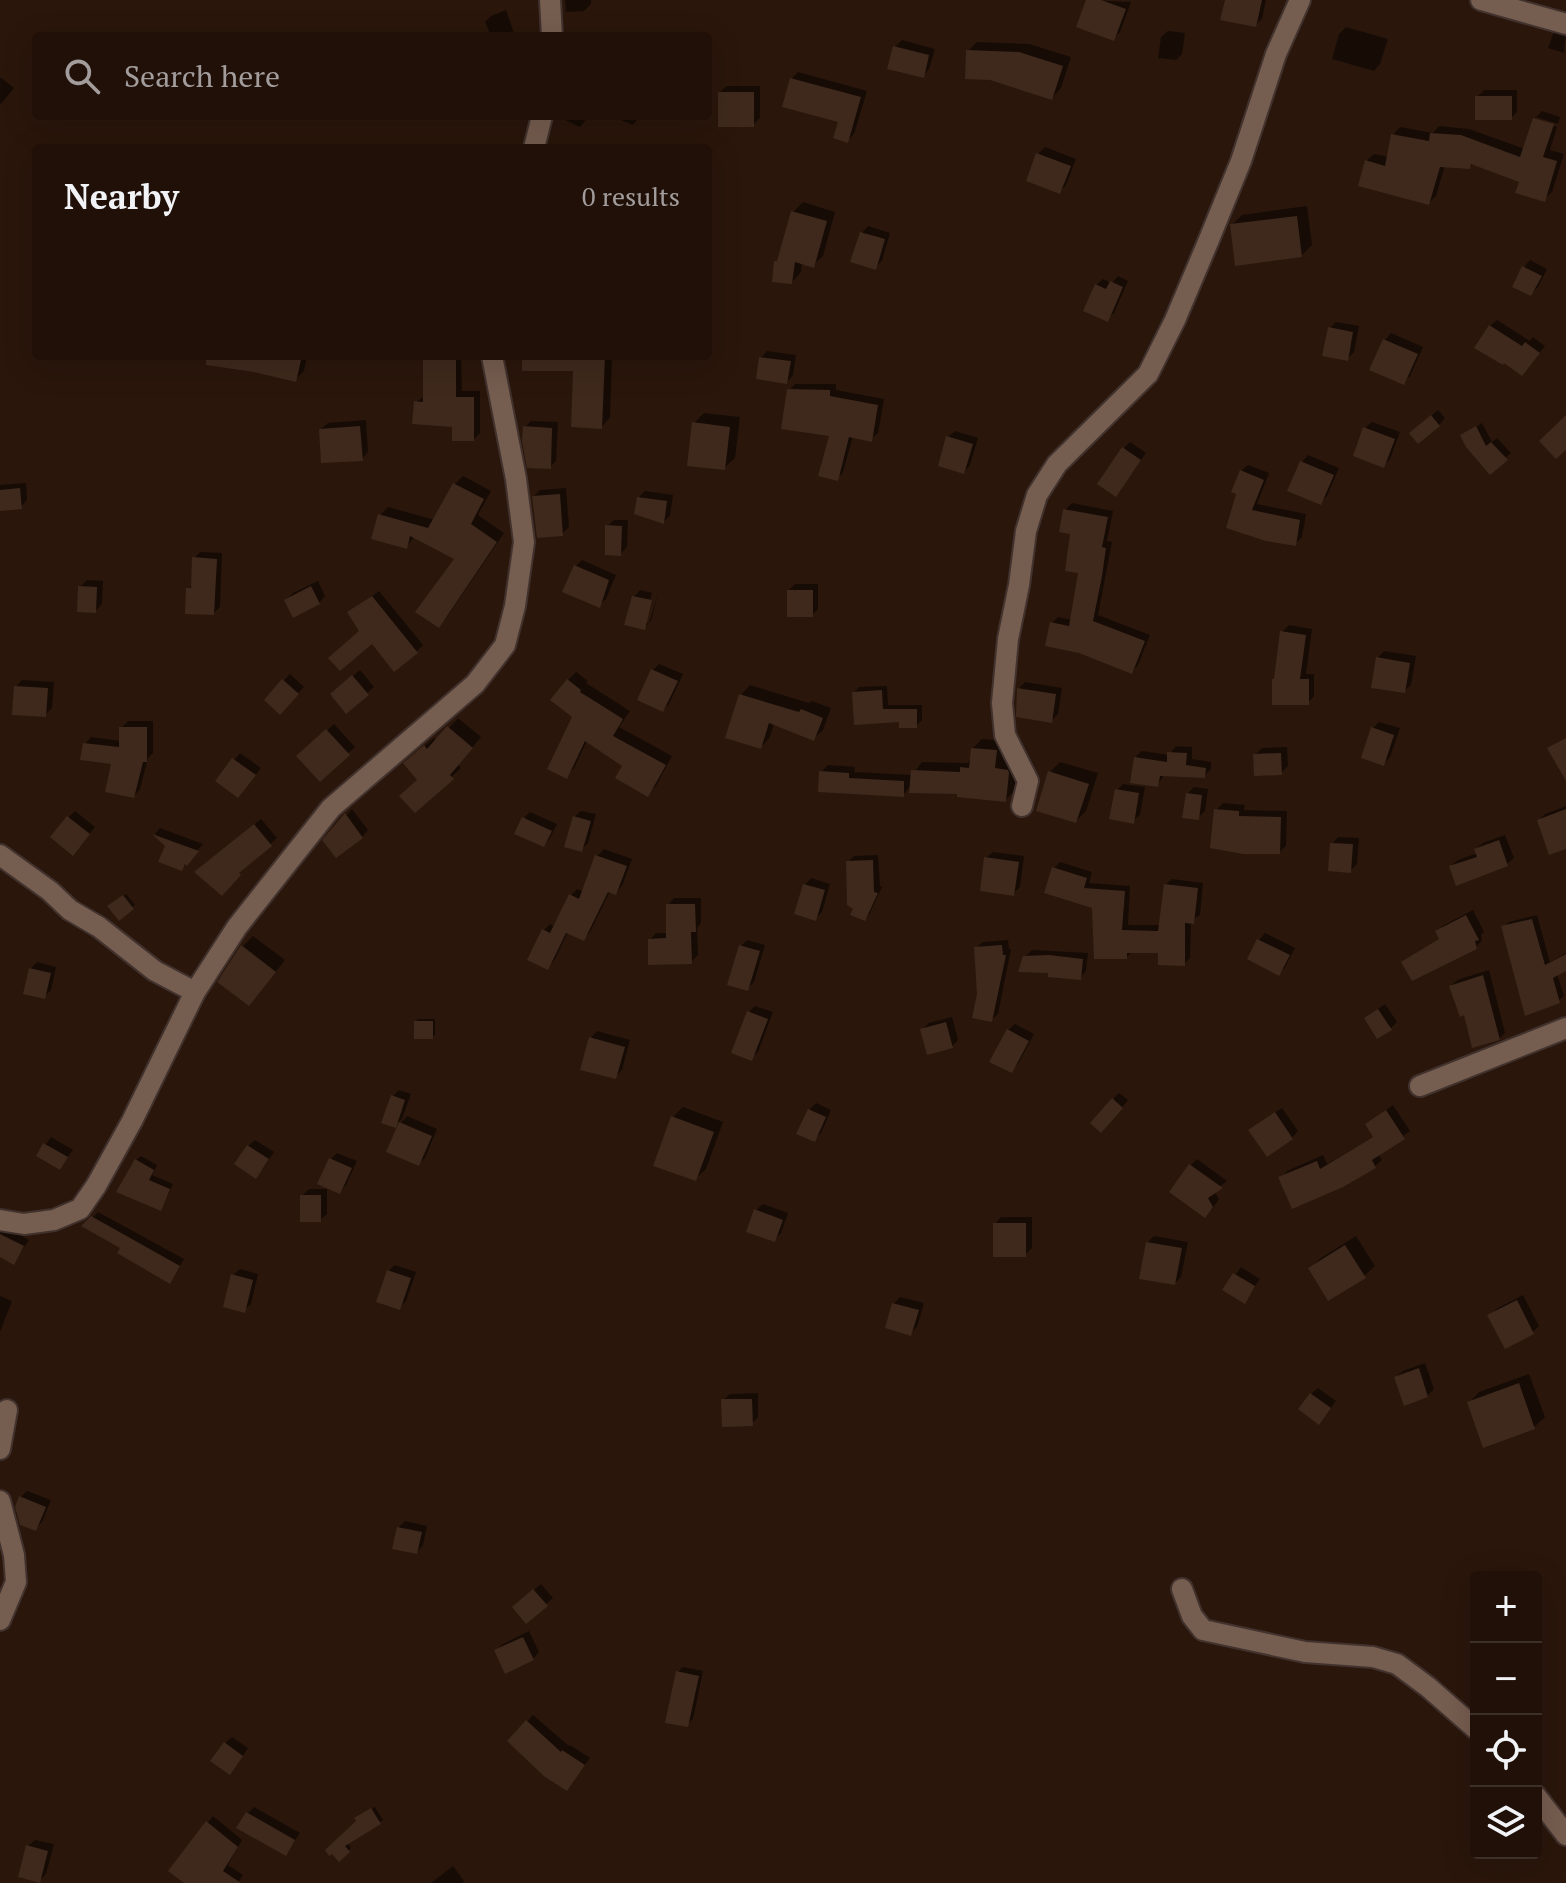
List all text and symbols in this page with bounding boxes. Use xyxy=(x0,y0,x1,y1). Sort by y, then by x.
search box xyxy=(32,32,712,120)
icon: search xyxy=(60,54,104,98)
text: Search here xyxy=(124,56,280,96)
text: Nearby xyxy=(64,174,179,219)
text: 0 results xyxy=(582,179,680,213)
map controls xyxy=(1470,1571,1542,1859)
button: + xyxy=(1470,1571,1542,1643)
button: − xyxy=(1470,1643,1542,1715)
button: locate xyxy=(1470,1715,1542,1787)
button: layers xyxy=(1470,1787,1542,1859)

